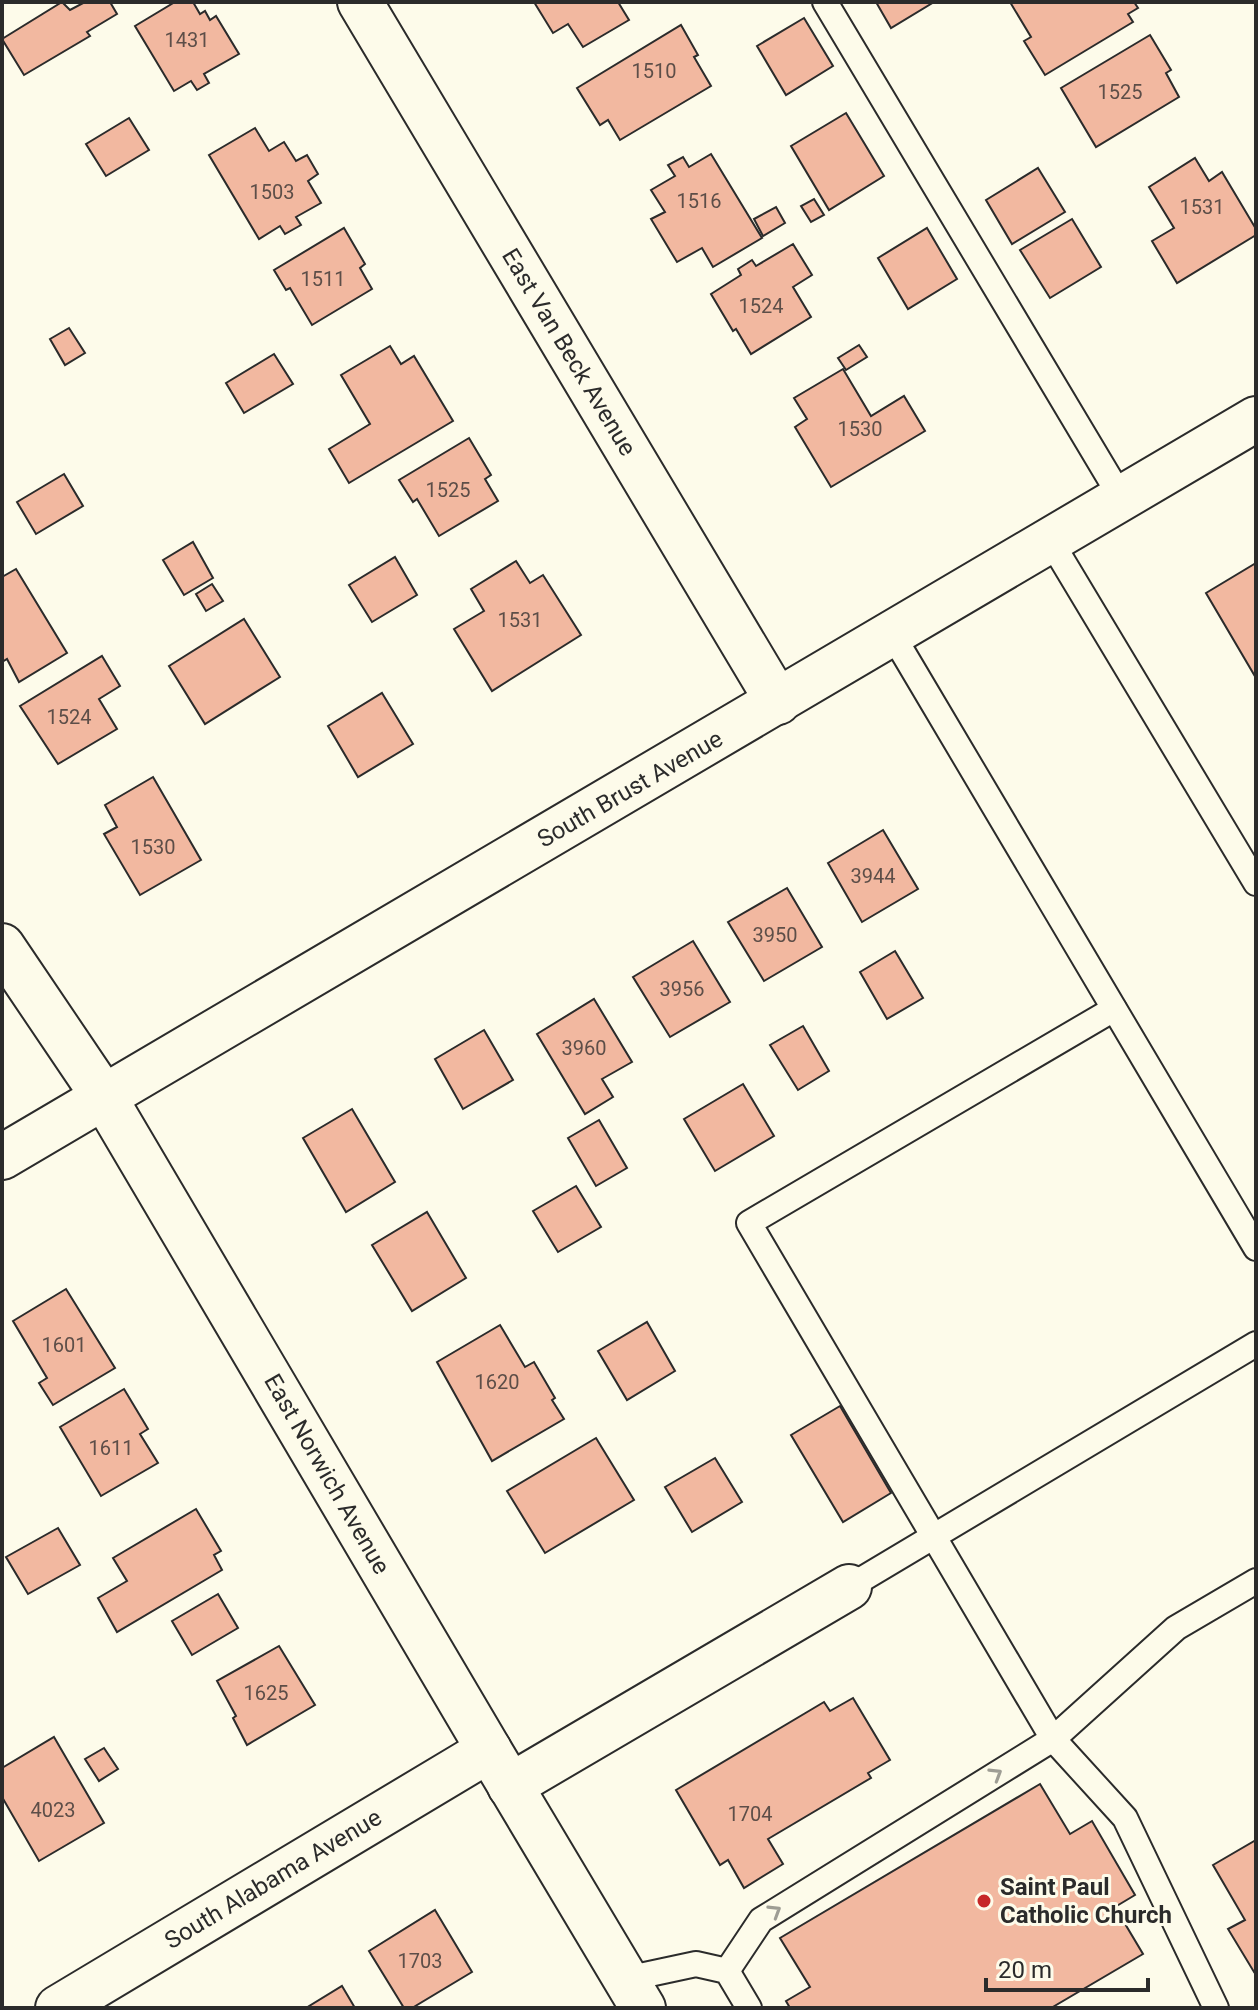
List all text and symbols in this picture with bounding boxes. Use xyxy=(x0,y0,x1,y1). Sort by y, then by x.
house number: 1431 xyxy=(165,28,209,52)
house number: 1510 xyxy=(632,59,676,83)
house number: 1525 xyxy=(1098,80,1142,104)
house number: 1503 xyxy=(250,180,294,204)
house number: 1516 xyxy=(677,189,721,213)
house number: 1531 xyxy=(1180,195,1224,219)
street label: East Van Beck Avenue xyxy=(496,243,642,461)
house number: 1511 xyxy=(301,267,345,291)
house number: 1524 xyxy=(739,294,783,318)
house number: 1530 xyxy=(838,417,882,441)
house number: 1525 xyxy=(426,478,470,502)
house number: 1531 xyxy=(498,608,542,632)
house number: 1524 xyxy=(47,705,91,729)
street label: South Brust Avenue xyxy=(532,725,728,853)
house number: 1530 xyxy=(131,835,175,859)
house number: 3944 xyxy=(851,864,895,888)
house number: 3950 xyxy=(753,923,797,947)
house number: 3956 xyxy=(660,977,704,1001)
house number: 3960 xyxy=(562,1036,606,1060)
house number: 1601 xyxy=(42,1333,86,1357)
street label: East Norwich Avenue xyxy=(258,1369,396,1579)
house number: 1620 xyxy=(475,1370,519,1394)
house number: 1611 xyxy=(89,1436,133,1460)
house number: 1625 xyxy=(244,1681,288,1705)
one-way arrow xyxy=(987,1769,1002,1784)
house number: 4023 xyxy=(31,1798,75,1822)
house number: 1704 xyxy=(728,1802,772,1826)
street label: South Alabama Avenue xyxy=(160,1803,386,1955)
place label: Saint Paul Catholic Church xyxy=(1000,1873,1172,1929)
marker: Saint Paul Catholic Church xyxy=(975,1892,993,1910)
one-way arrow xyxy=(766,1905,781,1921)
scale bar xyxy=(986,1942,1148,1992)
house number: 1703 xyxy=(398,1949,442,1973)
text: 20 m xyxy=(998,1956,1052,1984)

